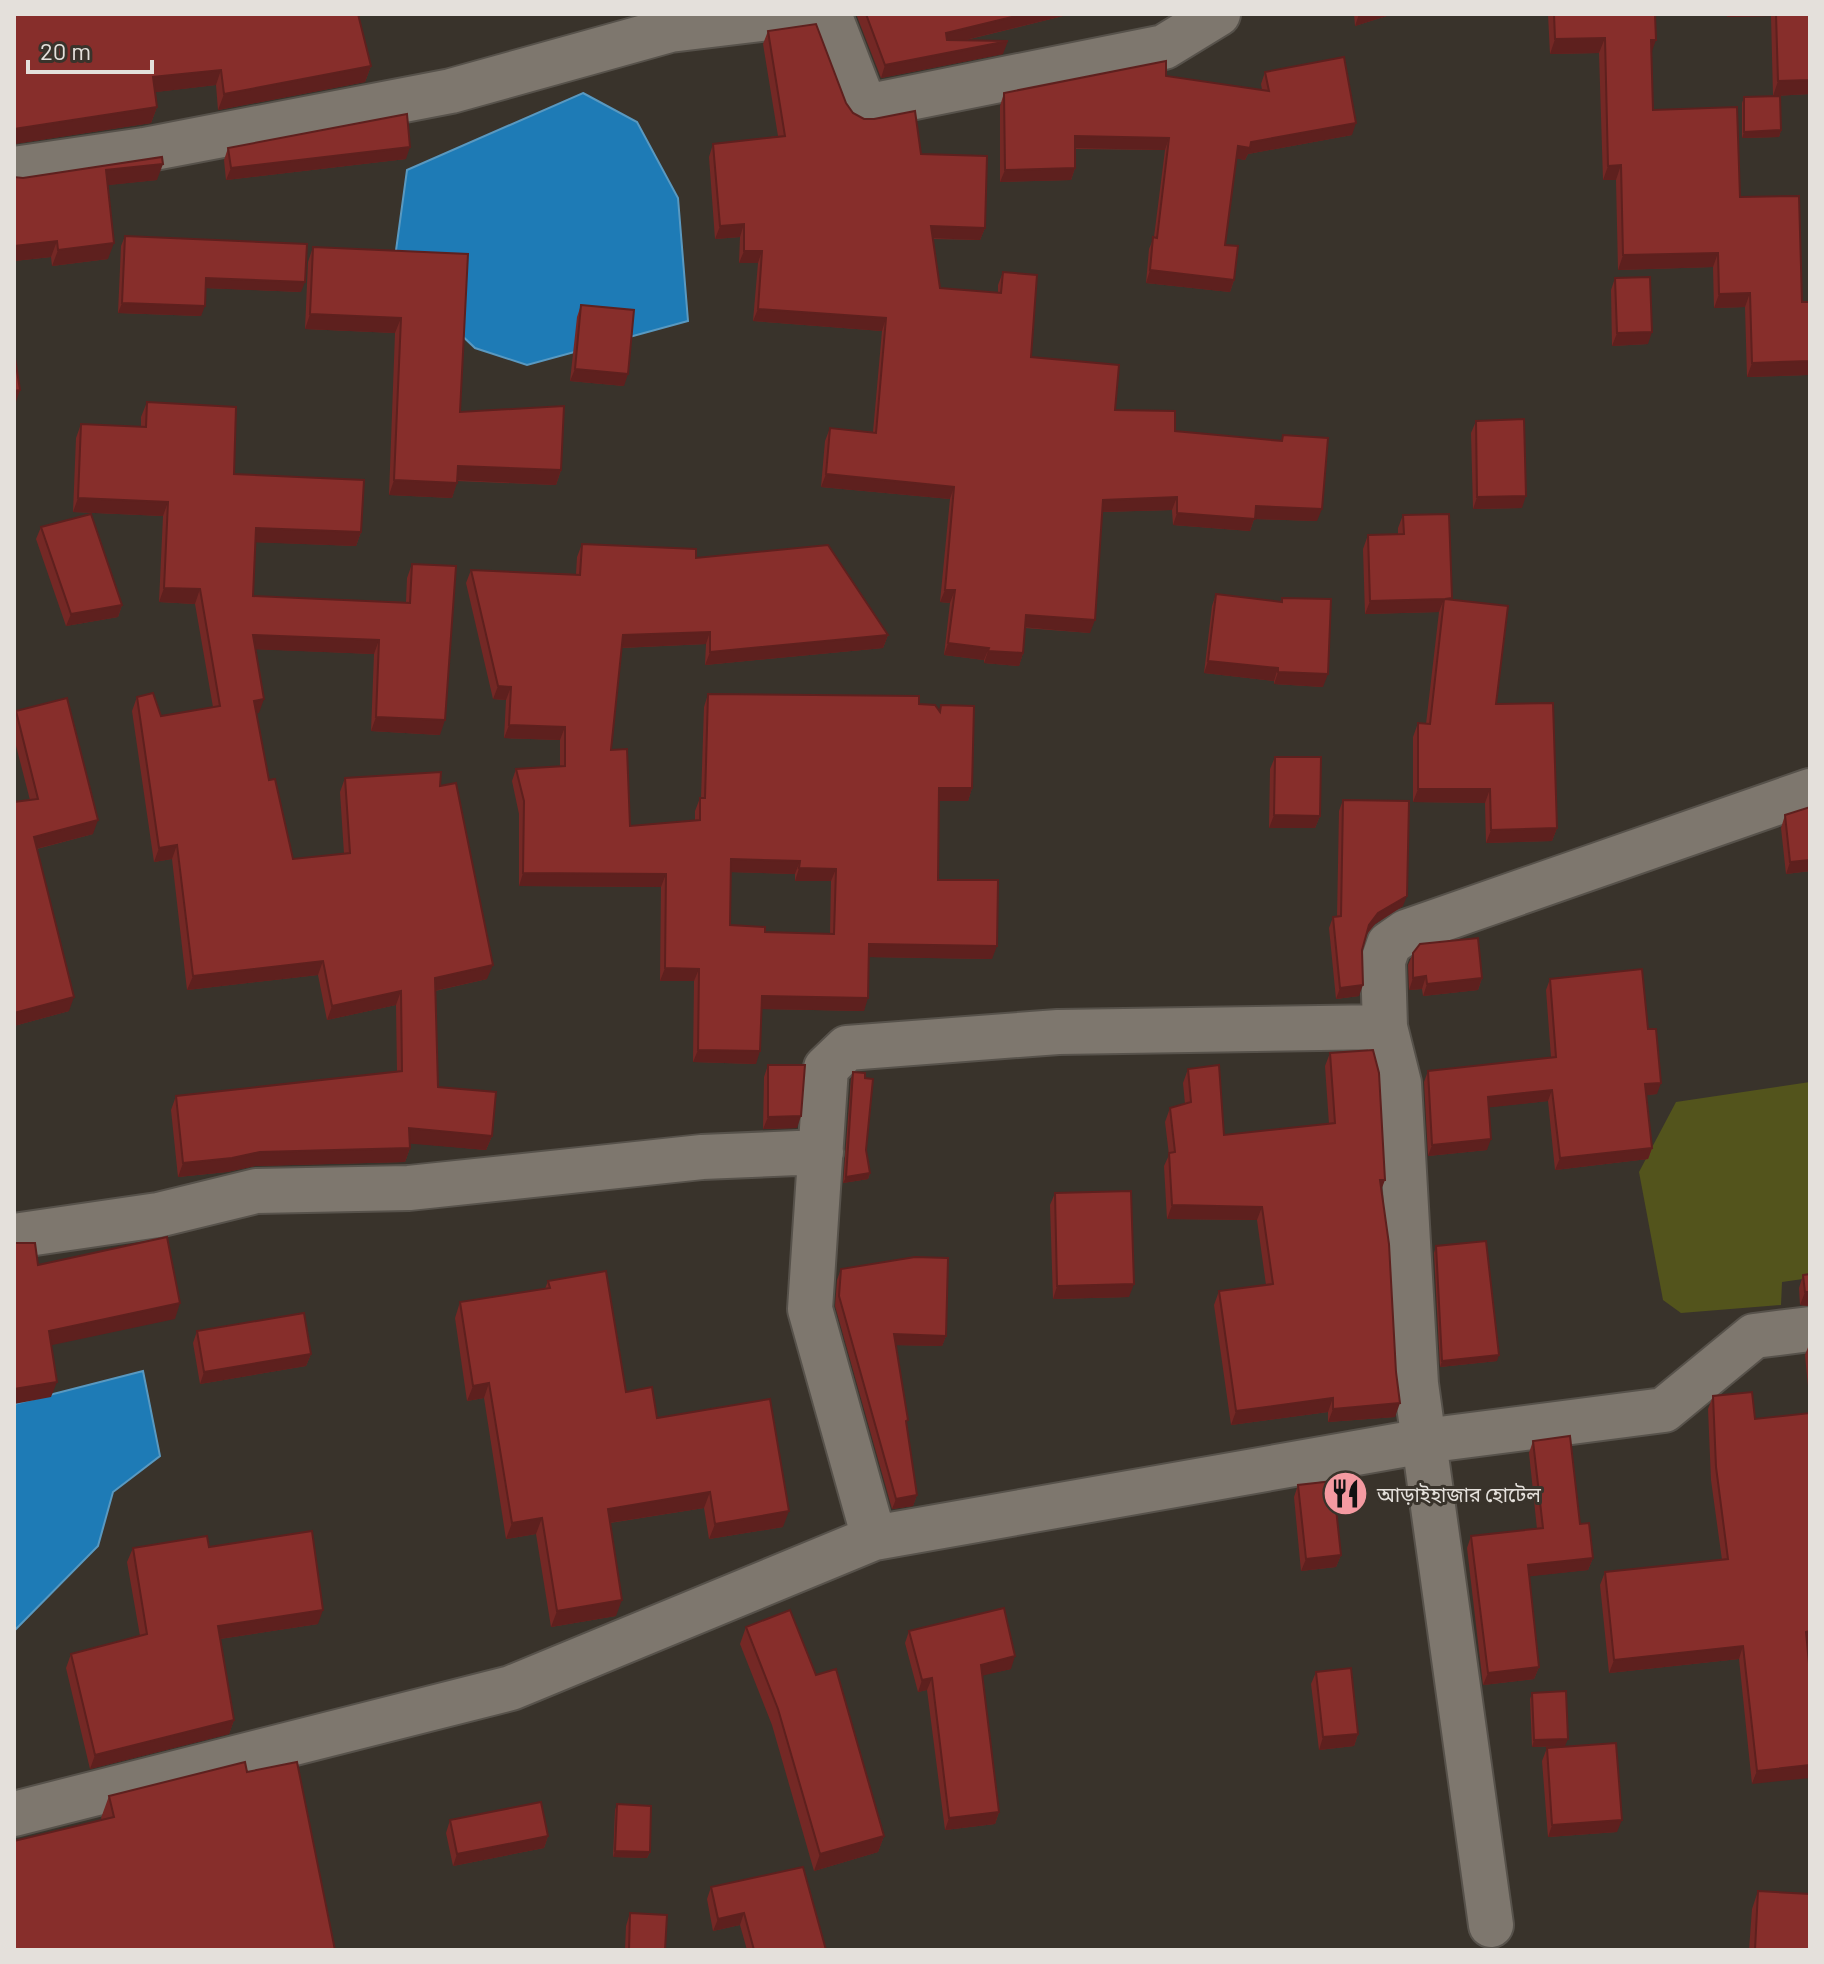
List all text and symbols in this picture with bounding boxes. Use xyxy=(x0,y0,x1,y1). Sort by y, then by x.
scale bar xyxy=(28,24,152,74)
text: 20 m xyxy=(40,36,91,65)
restaurant icon: আড়াইহাজার হোটেল xyxy=(1322,1470,1370,1518)
place label: আড়াইহাজার হোটেল xyxy=(1376,1482,1541,1506)

